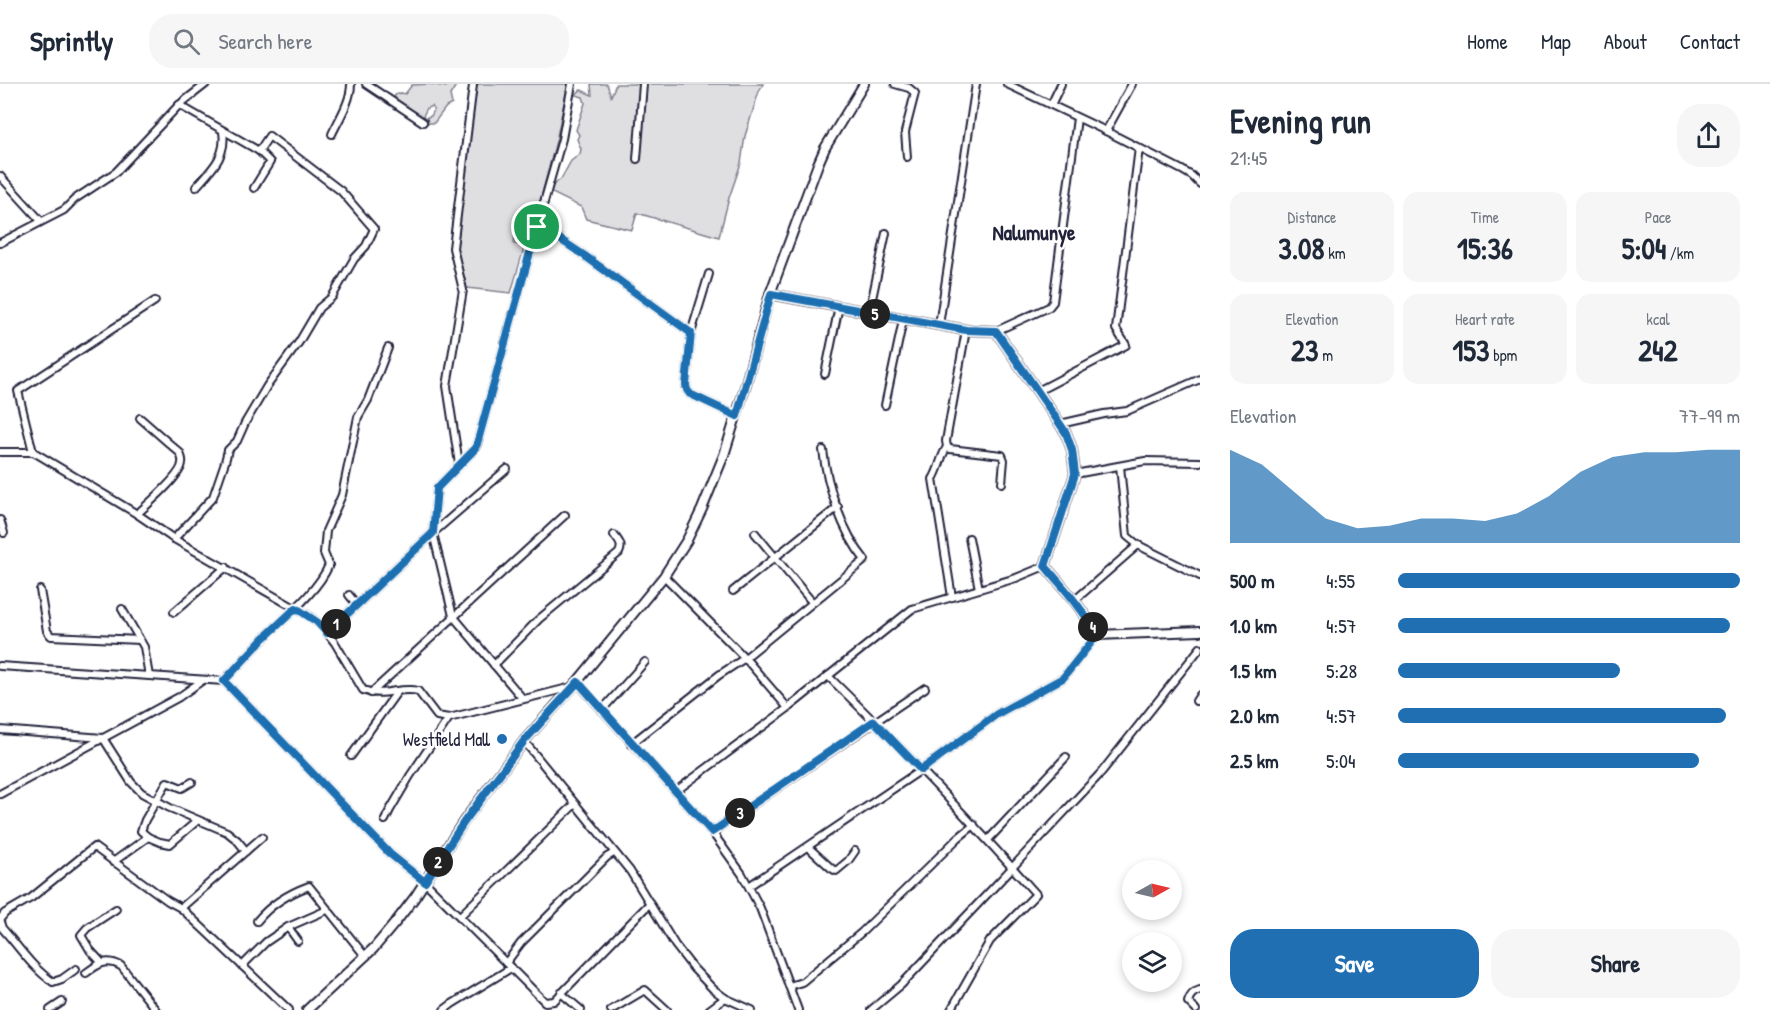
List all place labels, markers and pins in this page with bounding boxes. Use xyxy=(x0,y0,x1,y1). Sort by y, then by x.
pin xyxy=(511,201,562,252)
pin: 5 xyxy=(860,299,890,329)
pin: 1 xyxy=(321,609,351,639)
pin: 4 xyxy=(1078,612,1108,642)
place label: Westfield Mall xyxy=(403,727,490,752)
marker: Westfield Mall xyxy=(495,732,509,746)
pin: 3 xyxy=(725,798,755,828)
pin: 2 xyxy=(423,847,453,877)

